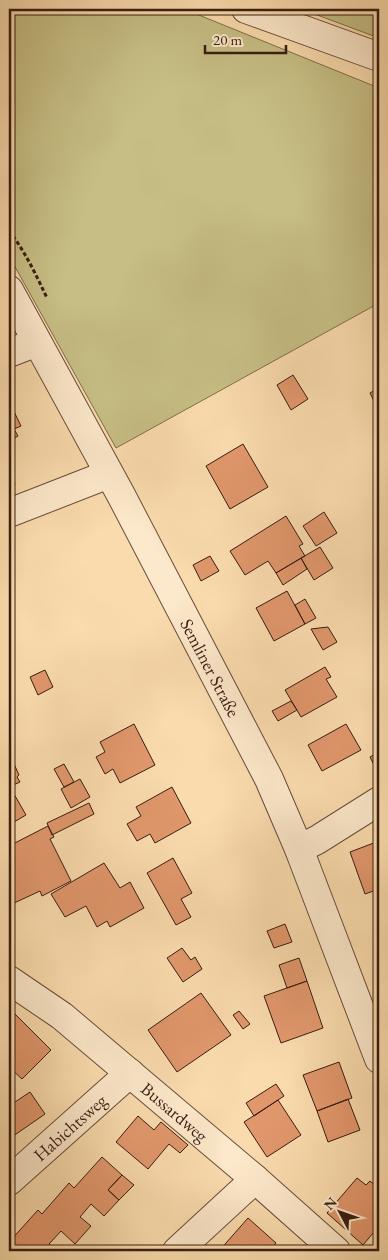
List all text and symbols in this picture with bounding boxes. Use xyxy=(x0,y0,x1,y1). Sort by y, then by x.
scale bar xyxy=(205,22,287,54)
text: 20 m xyxy=(213,30,242,49)
street label: Semliner Straße xyxy=(176,614,246,720)
street label: Bussardweg xyxy=(137,1077,213,1146)
street label: Habichtsweg xyxy=(28,1088,111,1166)
north arrow xyxy=(316,1188,366,1238)
text: N xyxy=(320,1193,341,1214)

